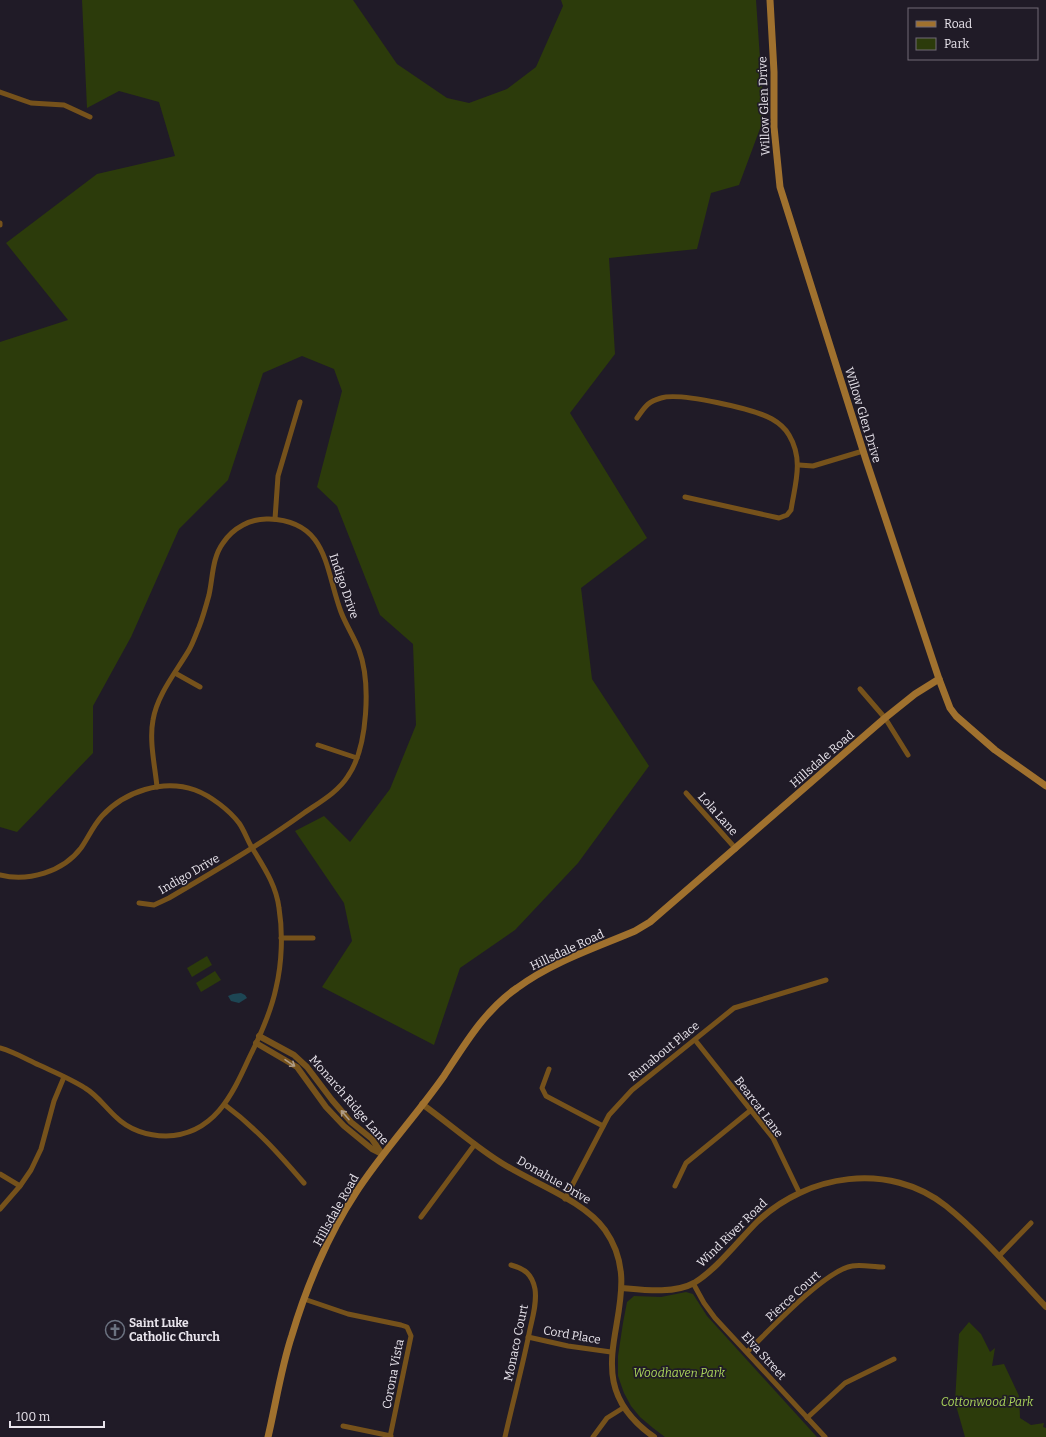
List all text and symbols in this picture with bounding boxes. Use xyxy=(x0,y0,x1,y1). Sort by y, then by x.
legend xyxy=(908,8,1038,60)
text: Road xyxy=(944,17,972,31)
text: Park xyxy=(944,37,970,51)
street label: Willow Glen Drive xyxy=(755,56,773,156)
street label: Willow Glen Drive xyxy=(842,366,884,464)
street label: Indigo Drive xyxy=(326,552,362,620)
street label: Hillsdale Road xyxy=(787,727,857,791)
street label: Lola Lane xyxy=(695,790,741,838)
street label: Indigo Drive xyxy=(156,851,222,897)
street label: Hillsdale Road xyxy=(528,927,606,973)
street label: Runabout Place xyxy=(626,1018,702,1084)
street label: Monarch Ridge Lane xyxy=(306,1053,392,1147)
one-way arrow xyxy=(284,1059,295,1067)
street label: Bearcat Lane xyxy=(732,1074,786,1140)
one-way arrow xyxy=(340,1110,349,1120)
street label: Donahue Drive xyxy=(515,1153,593,1207)
street label: Hillsdale Road xyxy=(311,1172,361,1248)
street label: Wind River Road xyxy=(694,1196,770,1270)
street label: Pierce Court xyxy=(763,1267,824,1324)
street label: Monaco Court xyxy=(501,1303,531,1383)
place label: Saint Luke Catholic Church xyxy=(129,1316,220,1344)
church icon: Saint Luke Catholic Church xyxy=(104,1319,126,1341)
street label: Cord Place xyxy=(542,1323,602,1347)
street label: Elva Street xyxy=(739,1329,790,1383)
street label: Corona Vista xyxy=(379,1338,407,1410)
park label: Woodhaven Park xyxy=(633,1366,726,1380)
park label: Cottonwood Park xyxy=(941,1395,1034,1409)
scale bar xyxy=(10,1403,104,1429)
text: 100 m xyxy=(16,1410,51,1424)

